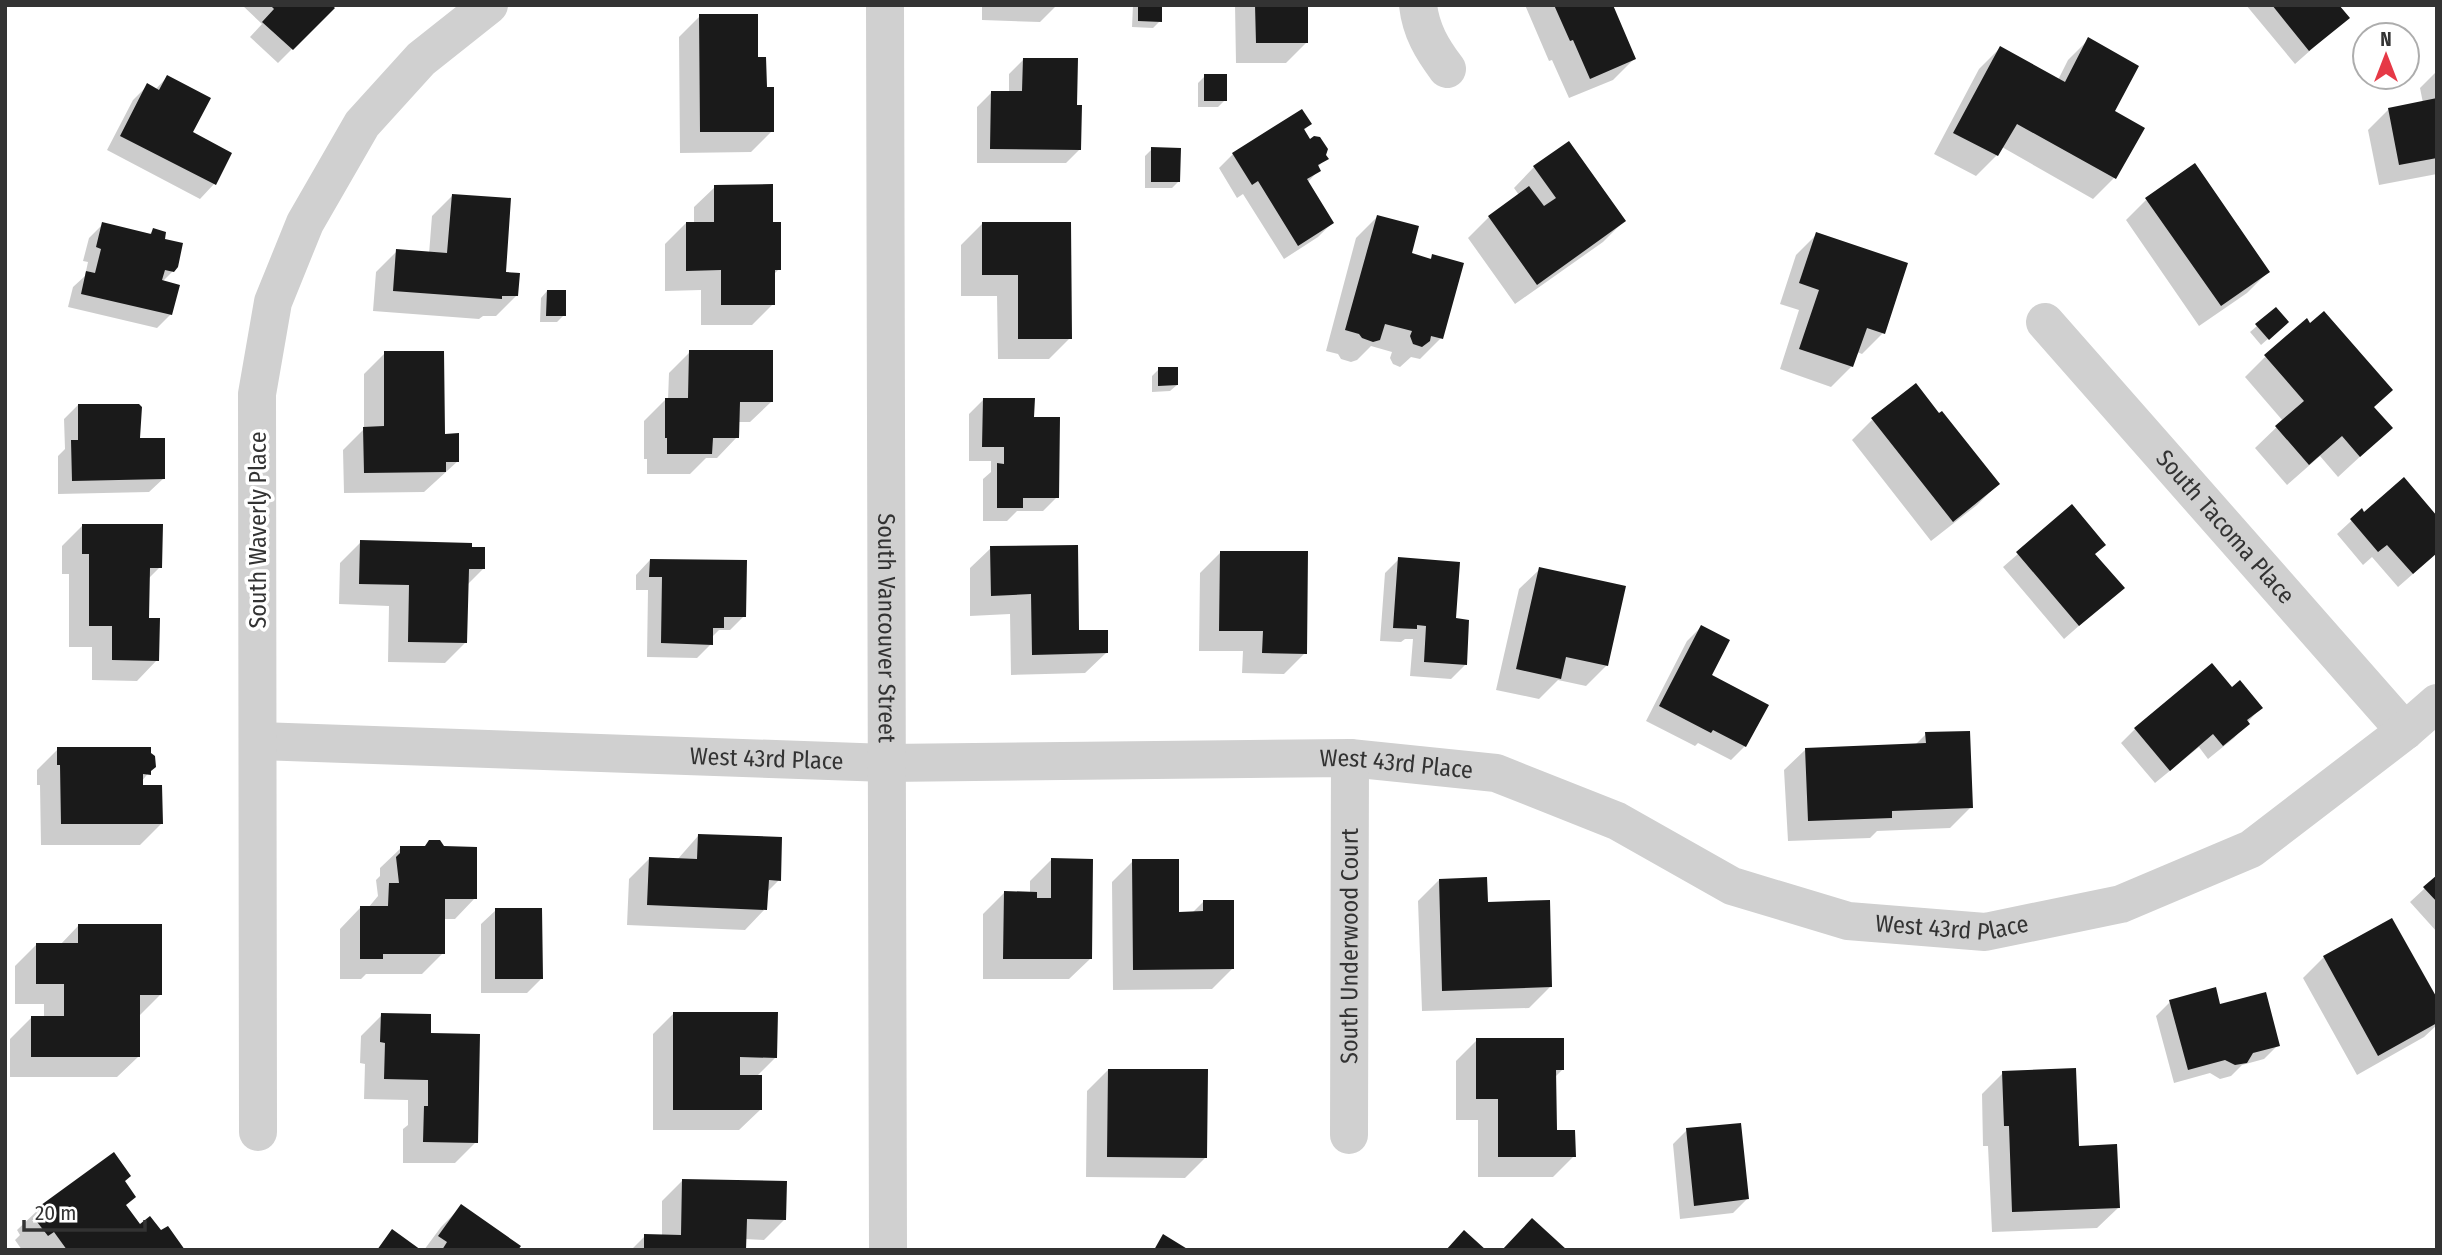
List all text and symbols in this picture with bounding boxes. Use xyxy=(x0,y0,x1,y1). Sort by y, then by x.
north arrow xyxy=(2351,21,2421,91)
text: N xyxy=(2380,28,2392,51)
street label: South Waverly Place xyxy=(244,431,272,629)
street label: South Tacoma Place xyxy=(2150,444,2300,609)
street label: South Vancouver Street xyxy=(872,513,901,743)
street label: West 43rd Place xyxy=(689,742,844,775)
street label: West 43rd Place xyxy=(1320,744,1474,785)
street label: South Underwood Court xyxy=(1335,828,1364,1064)
street label: West 43rd Place xyxy=(1874,909,2031,946)
scale bar xyxy=(24,1188,145,1232)
text: 20 m xyxy=(35,1200,76,1226)

